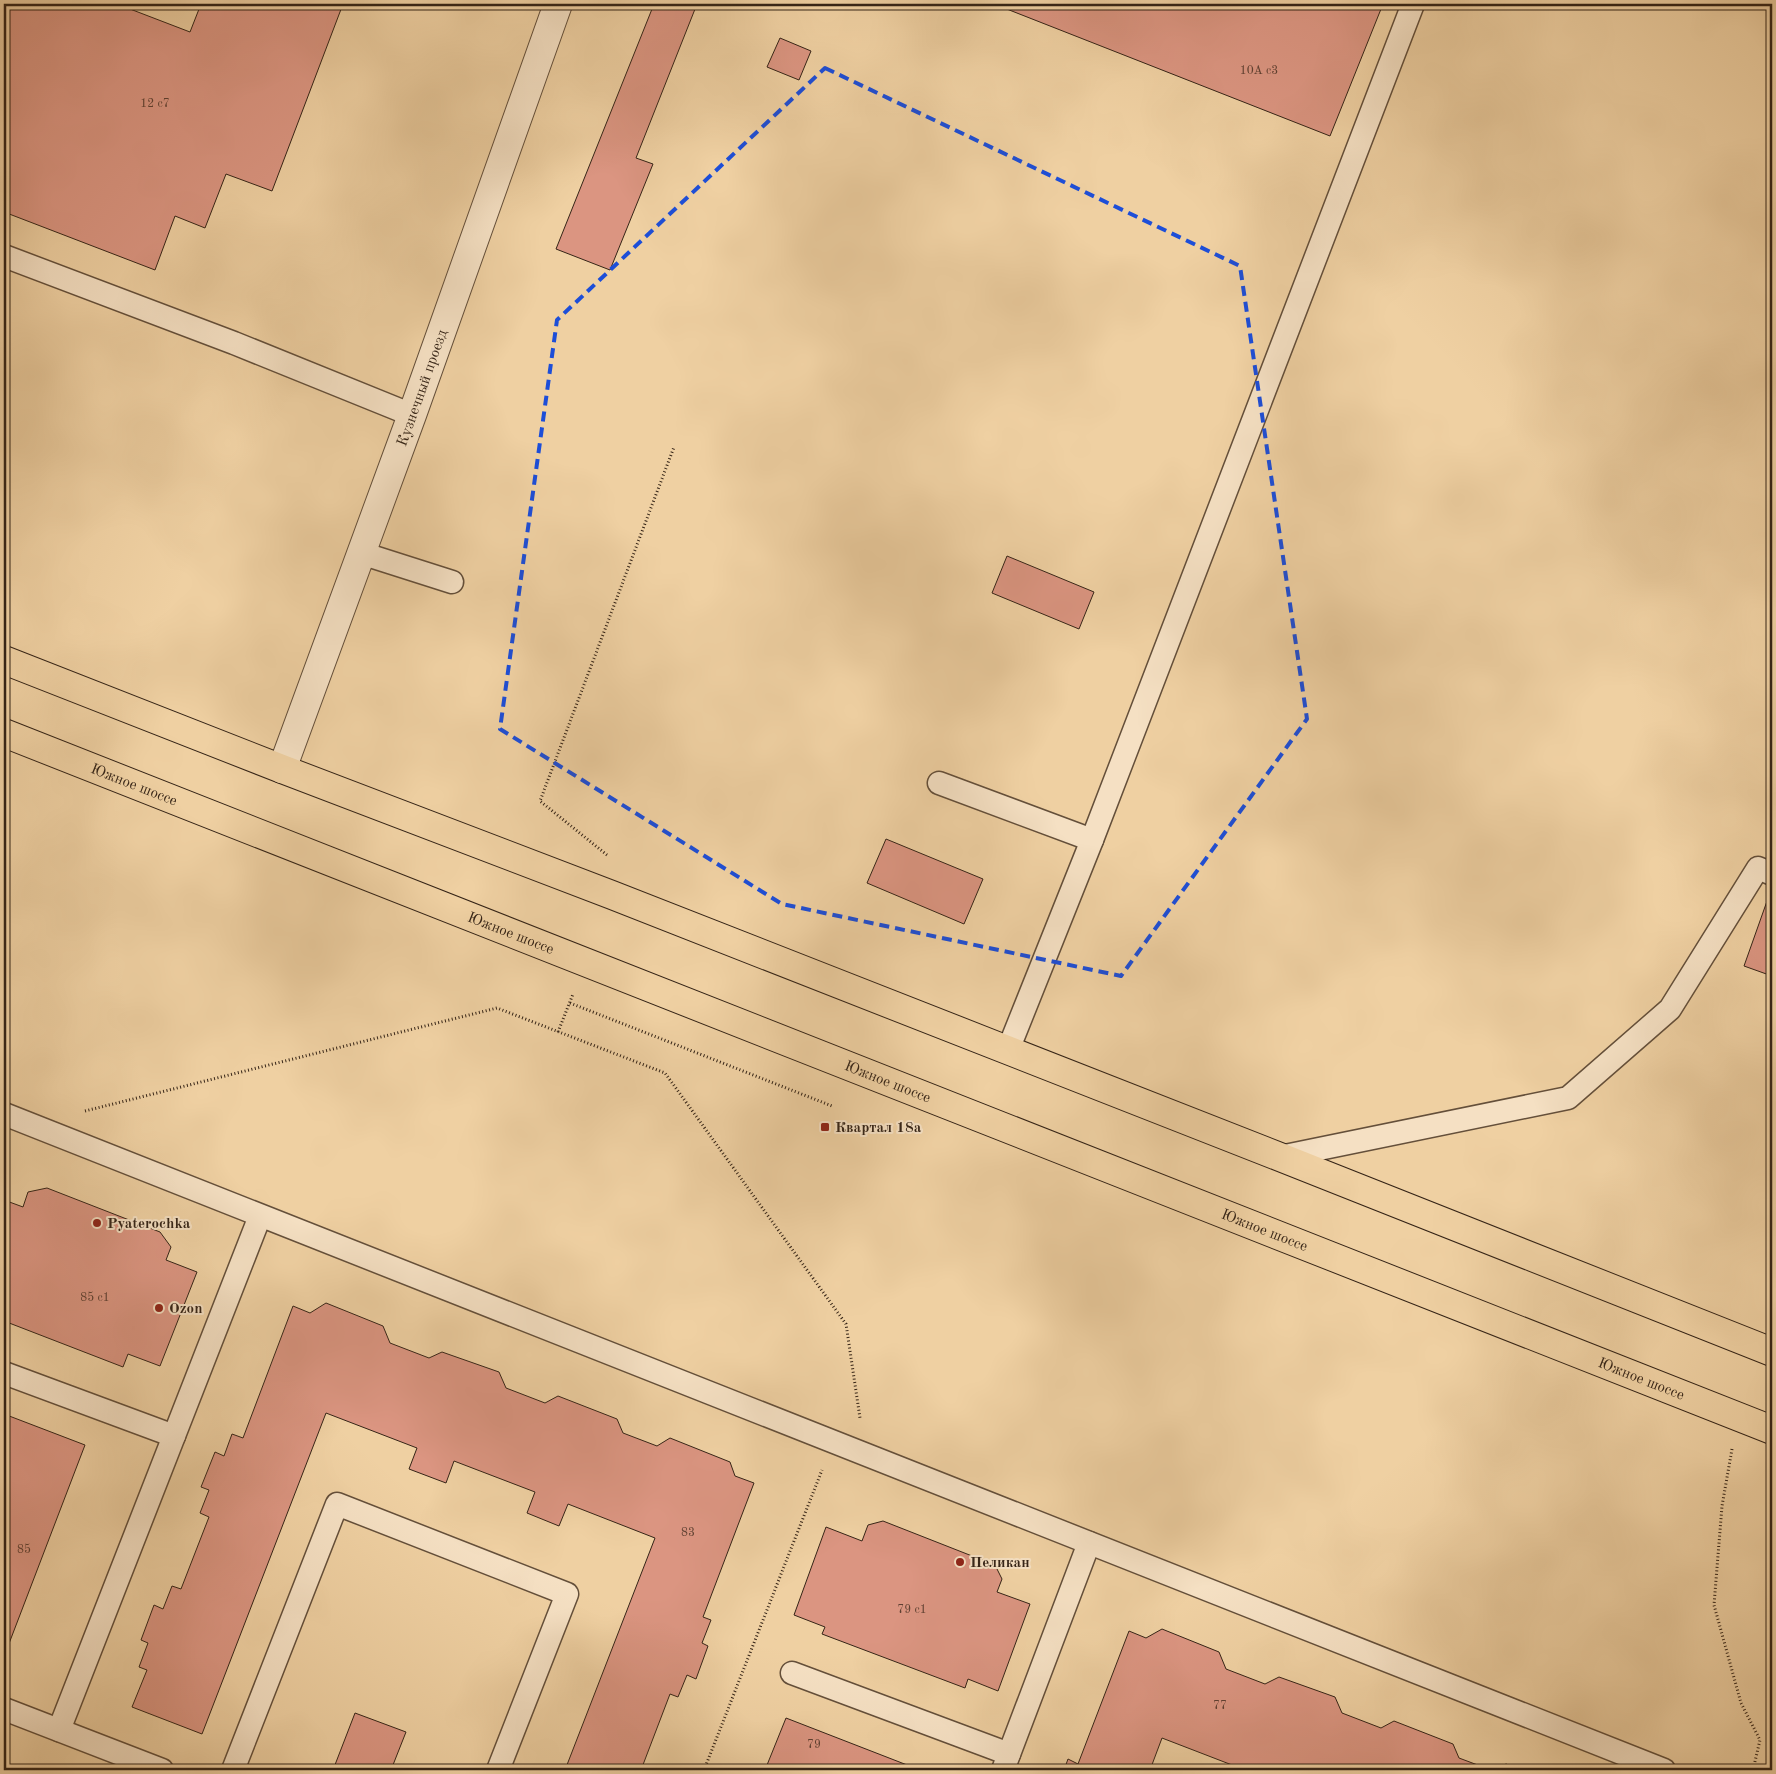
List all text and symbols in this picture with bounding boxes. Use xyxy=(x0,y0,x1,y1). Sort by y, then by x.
house number: 10А с3 xyxy=(1240,65,1278,77)
house number: 12 с7 xyxy=(140,98,170,110)
street label: Кузнечный проезд xyxy=(395,327,451,449)
street label: Южное шоссе xyxy=(88,762,179,810)
street label: Южное шоссе xyxy=(465,911,556,958)
street label: Южное шоссе xyxy=(842,1059,933,1107)
marker: Квартал 18а xyxy=(819,1121,831,1133)
place label: Квартал 18а xyxy=(835,1121,922,1136)
street label: Южное шоссе xyxy=(1219,1208,1309,1255)
marker: Pyaterochka xyxy=(91,1217,103,1229)
place label: Pyaterochka xyxy=(107,1217,191,1232)
house number: 85 с1 xyxy=(80,1291,110,1304)
marker: Ozon xyxy=(153,1302,165,1314)
place label: Ozon xyxy=(169,1302,202,1317)
street label: Южное шоссе xyxy=(1595,1356,1686,1404)
house number: 83 xyxy=(681,1527,695,1539)
house number: 85 xyxy=(17,1543,31,1556)
marker: Пеликан xyxy=(954,1556,966,1568)
place label: Пеликан xyxy=(970,1556,1030,1571)
house number: 79 с1 xyxy=(897,1604,927,1616)
house number: 77 xyxy=(1213,1700,1227,1712)
house number: 79 xyxy=(807,1739,821,1751)

